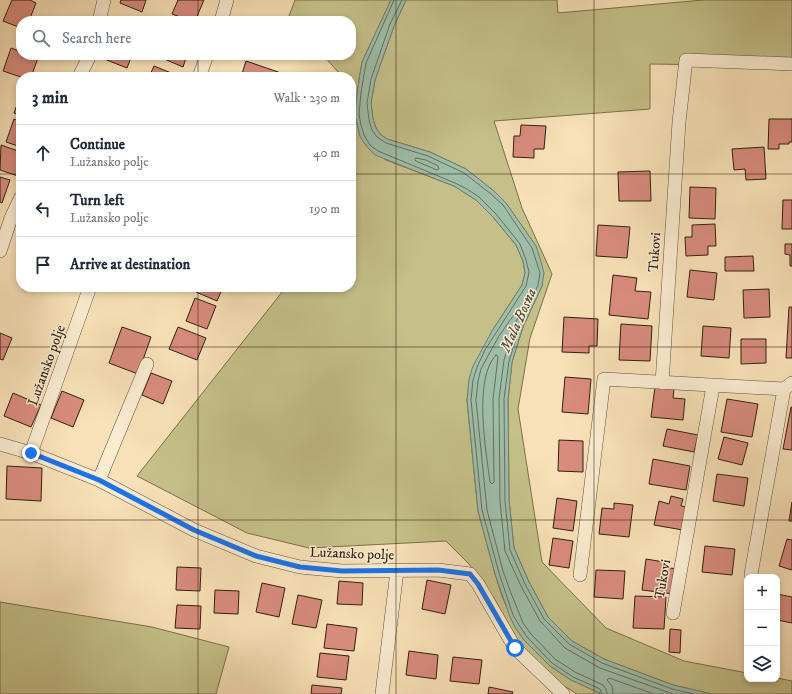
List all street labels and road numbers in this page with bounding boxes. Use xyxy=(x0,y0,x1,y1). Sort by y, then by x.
street label: Tukovi xyxy=(645,231,665,273)
street label: Lužansko polje xyxy=(24,322,70,408)
street label: Lužansko polje xyxy=(309,544,395,564)
street label: Tukovi xyxy=(651,558,675,600)

